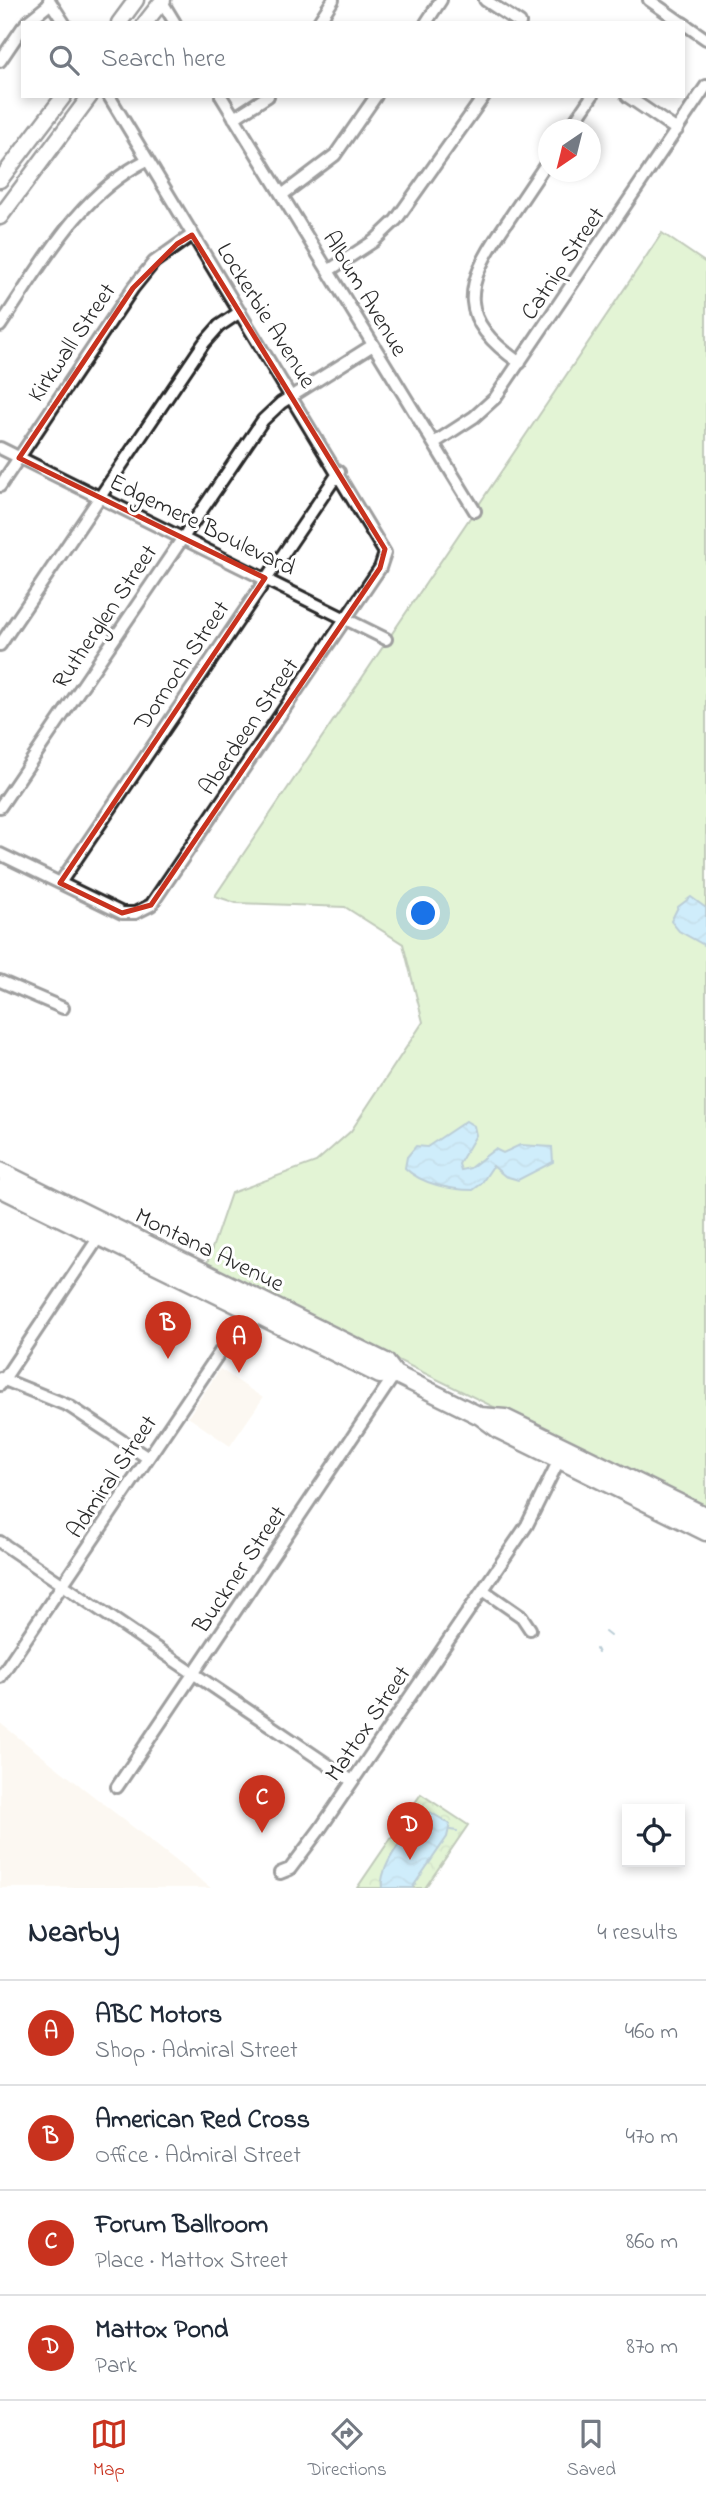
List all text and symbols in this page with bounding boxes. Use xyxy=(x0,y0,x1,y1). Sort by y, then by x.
search box xyxy=(21,21,685,98)
icon: search xyxy=(45,41,83,79)
text: Search here xyxy=(101,41,226,79)
north arrow xyxy=(538,119,601,182)
street label: Catnip Street xyxy=(513,201,615,328)
street label: Album Avenue xyxy=(312,225,415,364)
street label: Lockerbie Avenue xyxy=(206,237,324,396)
street label: Kirkwall Street xyxy=(20,277,126,410)
street label: Edgemere Boulevard xyxy=(103,466,301,587)
street label: Rutherglen Street xyxy=(45,538,167,697)
street label: Dornoch Street xyxy=(126,594,240,739)
street label: Aberdeen Street xyxy=(191,652,309,803)
your location xyxy=(406,896,440,930)
street label: Montana Avenue xyxy=(128,1200,290,1303)
pin: B xyxy=(145,1301,191,1359)
pin: A xyxy=(216,1315,262,1373)
street label: Admiral Street xyxy=(59,1409,167,1546)
street label: Buckner Street xyxy=(185,1499,297,1642)
street label: Mattox Street xyxy=(317,1659,421,1789)
pin: C xyxy=(239,1775,285,1833)
pin: D xyxy=(387,1802,433,1860)
map controls xyxy=(622,1804,685,1867)
button: locate xyxy=(622,1804,685,1867)
text: Nearby xyxy=(28,1912,120,1956)
text: 4 results xyxy=(597,1917,678,1950)
text: ABC Motors xyxy=(95,1997,222,2035)
text: A xyxy=(44,2016,58,2049)
text: 460 m xyxy=(625,2016,678,2049)
text: Shop · Admiral Street xyxy=(95,2035,298,2068)
text: American Red Cross xyxy=(95,2102,310,2140)
text: B xyxy=(43,2121,59,2154)
text: 470 m xyxy=(626,2121,678,2154)
text: Office · Admiral Street xyxy=(95,2140,301,2173)
text: Forum Ballroom xyxy=(95,2207,268,2245)
text: C xyxy=(45,2226,57,2259)
text: 860 m xyxy=(626,2226,678,2259)
text: Place · Mattox Street xyxy=(95,2245,288,2278)
text: Mattox Pond xyxy=(95,2312,228,2350)
text: D xyxy=(43,2331,59,2364)
text: 870 m xyxy=(626,2331,678,2364)
text: Park xyxy=(95,2350,137,2383)
tab: Map xyxy=(90,2415,128,2484)
tab: Directions xyxy=(308,2415,387,2484)
tab: Saved xyxy=(567,2415,616,2484)

